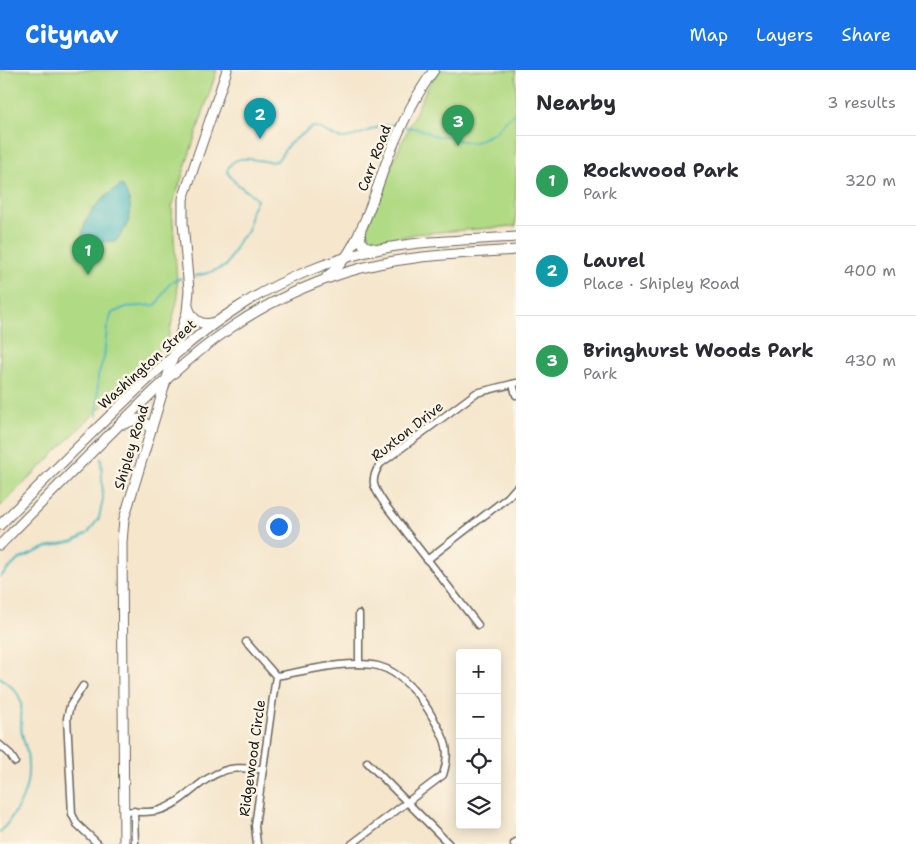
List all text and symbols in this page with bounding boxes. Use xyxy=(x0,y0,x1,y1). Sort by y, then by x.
text: Citynav xyxy=(25,19,119,51)
text: Map xyxy=(690,23,728,47)
text: Layers xyxy=(756,23,813,47)
text: Share xyxy=(841,23,891,47)
text: Nearby xyxy=(536,89,616,117)
text: 3 results xyxy=(827,92,896,113)
pin: 2 xyxy=(244,98,276,139)
pin: 3 xyxy=(442,105,474,146)
street label: Carr Road xyxy=(353,122,395,194)
text: Rockwood Park xyxy=(583,158,739,183)
text: 1 xyxy=(548,170,556,191)
text: 320 m xyxy=(845,170,896,191)
text: Park xyxy=(583,183,617,204)
pin: 1 xyxy=(72,234,104,275)
text: Laurel xyxy=(583,248,645,273)
text: 2 xyxy=(546,260,558,281)
text: 400 m xyxy=(843,260,896,281)
text: Place · Shipley Road xyxy=(583,273,740,294)
street label: Washington Street xyxy=(94,315,200,413)
text: Bringhurst Woods Park xyxy=(583,338,814,363)
text: 3 xyxy=(546,350,558,371)
text: 430 m xyxy=(845,350,896,371)
text: Park xyxy=(583,363,617,384)
street label: Ruxton Drive xyxy=(367,397,447,465)
street label: Shipley Road xyxy=(110,402,152,492)
your location xyxy=(266,514,292,540)
map controls xyxy=(456,649,501,829)
button: + xyxy=(456,649,501,694)
button: − xyxy=(456,694,501,739)
street label: Ridgewood Circle xyxy=(235,698,269,818)
button: locate xyxy=(456,739,501,784)
button: layers xyxy=(456,784,501,829)

